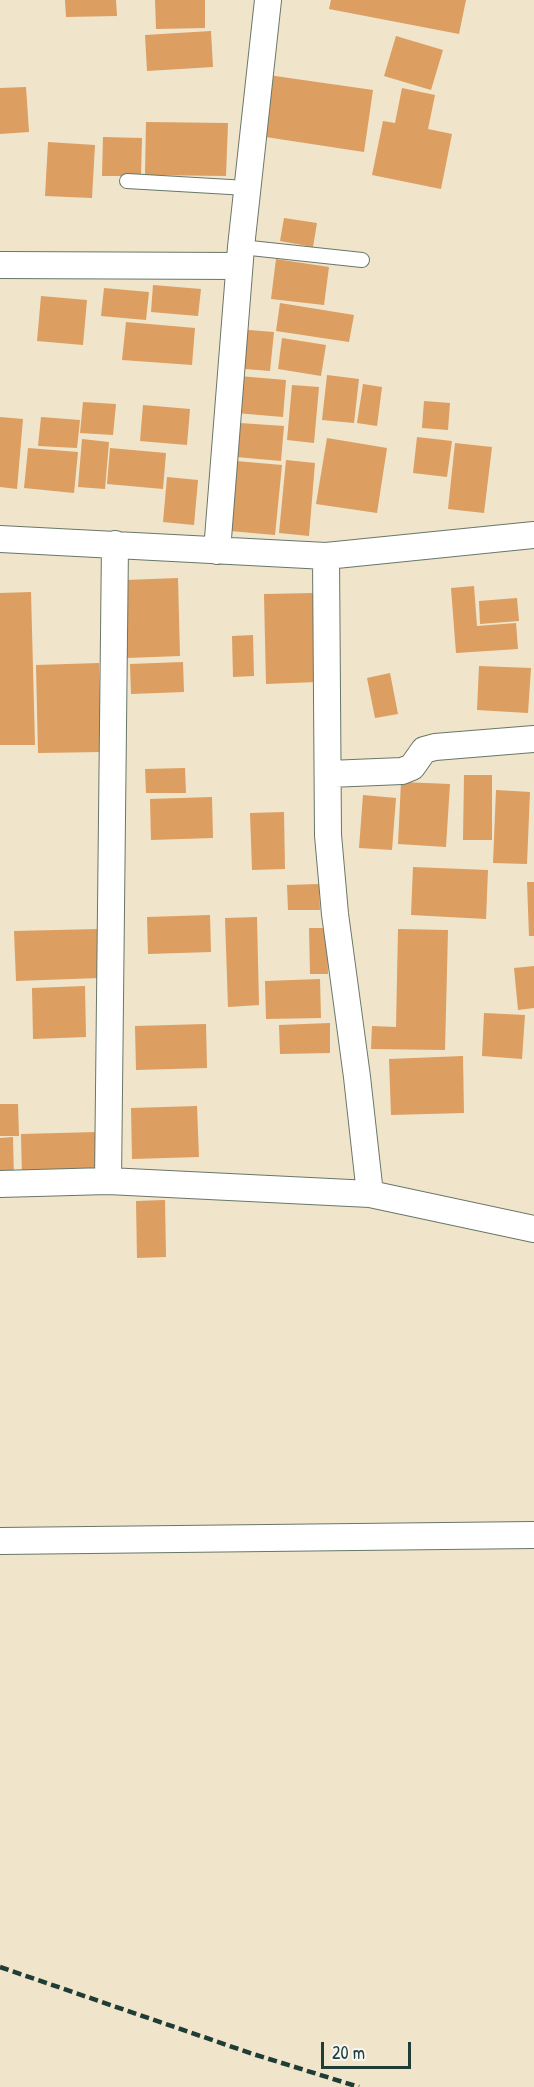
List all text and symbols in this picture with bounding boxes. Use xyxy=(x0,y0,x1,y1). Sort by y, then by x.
scale bar xyxy=(324,2030,414,2068)
text: 20 m xyxy=(332,2040,365,2065)

